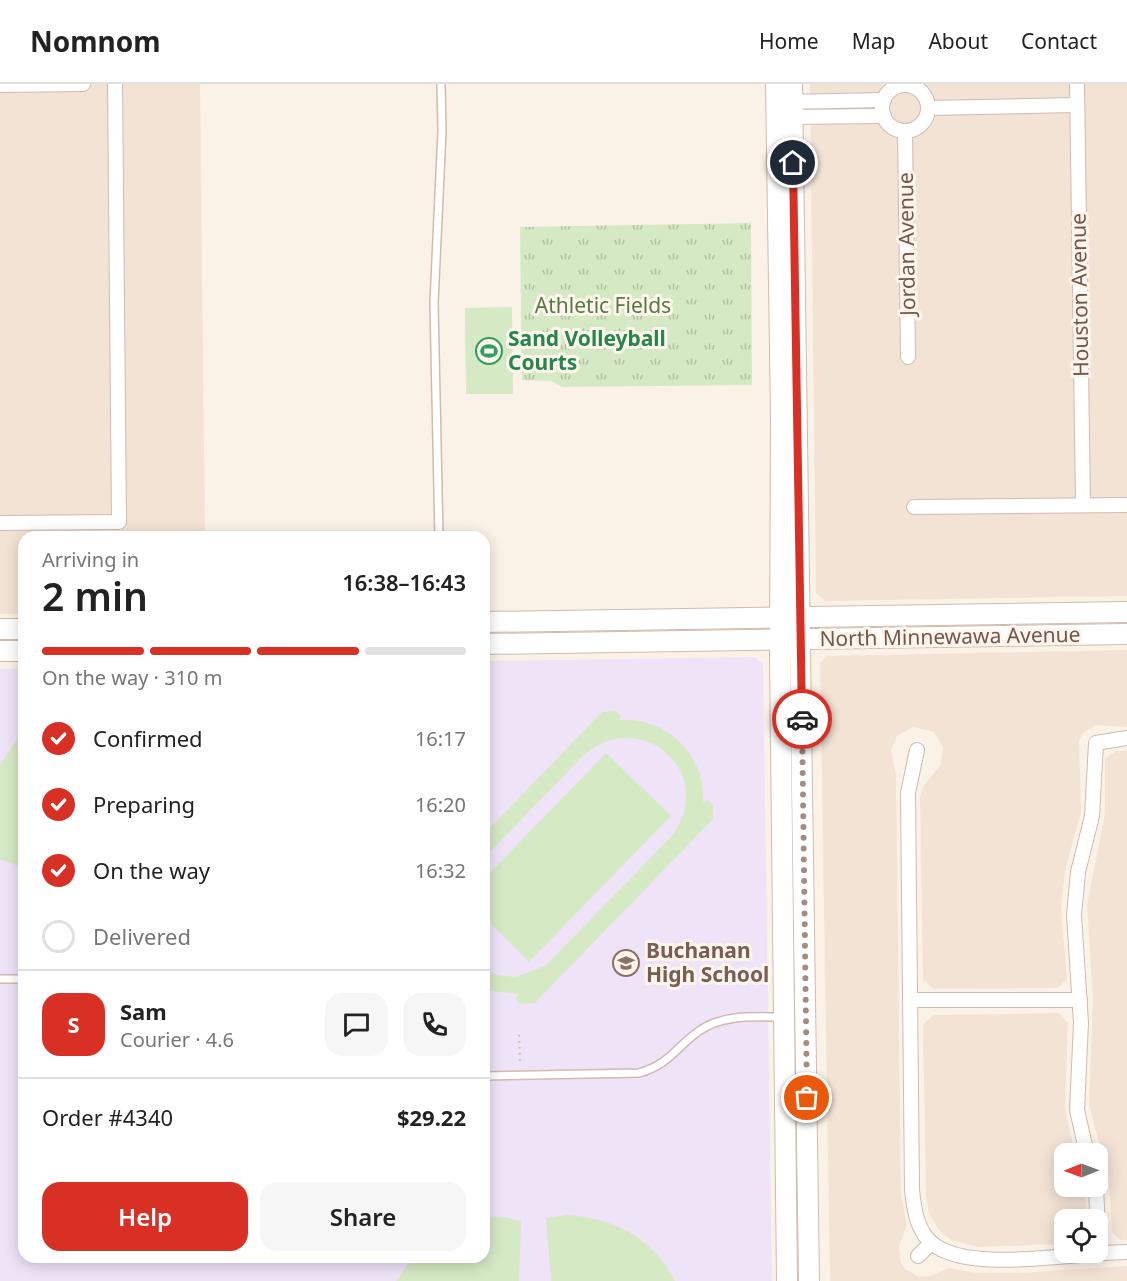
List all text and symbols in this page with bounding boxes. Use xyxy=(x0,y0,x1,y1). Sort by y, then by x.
text: Nomnom xyxy=(30,22,161,60)
text: Home xyxy=(759,27,819,55)
text: Map xyxy=(852,27,895,55)
text: About xyxy=(928,27,988,55)
text: Contact xyxy=(1021,27,1097,55)
pin xyxy=(767,137,818,188)
icon: home xyxy=(776,146,809,179)
street label: Jordan Avenue xyxy=(891,172,921,318)
street label: Houston Avenue xyxy=(1064,213,1094,377)
park label: Athletic Fields xyxy=(535,291,671,319)
place label: Sand Volleyball Courts xyxy=(508,324,666,376)
sports icon: Sand Volleyball Courts xyxy=(474,336,504,366)
text: Arriving in xyxy=(42,546,139,573)
text: 16:38–16:43 xyxy=(342,567,466,597)
text: 2 min xyxy=(42,569,148,622)
street label: North Minnewawa Avenue xyxy=(819,620,1081,652)
text: On the way · 310 m xyxy=(42,664,222,691)
courier xyxy=(772,689,832,749)
icon: car xyxy=(786,703,819,736)
icon: check xyxy=(42,722,75,755)
text: Confirmed xyxy=(93,723,203,753)
text: 16:17 xyxy=(415,725,466,752)
icon: check xyxy=(42,788,75,821)
text: Preparing xyxy=(93,789,195,819)
text: 16:20 xyxy=(415,791,466,818)
icon: check xyxy=(42,854,75,887)
text: On the way xyxy=(93,855,210,885)
text: 16:32 xyxy=(415,857,466,884)
text: Delivered xyxy=(93,921,191,951)
place label: Buchanan High School xyxy=(646,936,769,988)
school or university icon: Buchanan High School xyxy=(611,948,641,978)
button: chat xyxy=(325,993,388,1056)
button: phone xyxy=(403,993,466,1056)
text: Sam xyxy=(120,996,167,1026)
text: S xyxy=(67,1009,80,1039)
text: Courier · 4.6 xyxy=(120,1026,234,1053)
pin xyxy=(781,1072,832,1123)
icon: bag xyxy=(790,1081,823,1114)
text: Order #4340 xyxy=(42,1102,173,1132)
text: $29.22 xyxy=(397,1102,466,1132)
north arrow xyxy=(1054,1143,1108,1197)
map controls xyxy=(1054,1143,1108,1263)
button: Help xyxy=(42,1182,248,1251)
button: Share xyxy=(260,1182,466,1251)
button: locate xyxy=(1054,1209,1108,1263)

